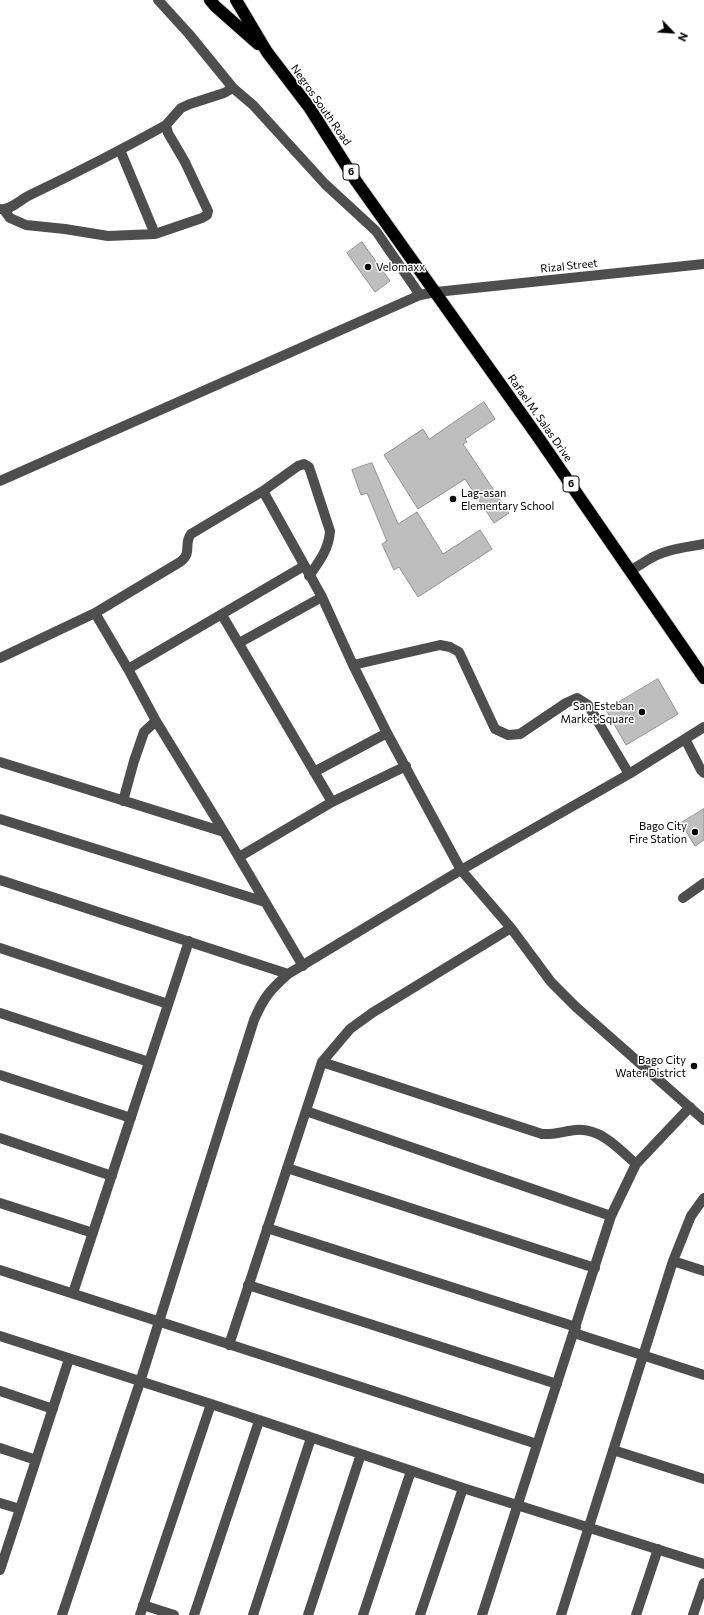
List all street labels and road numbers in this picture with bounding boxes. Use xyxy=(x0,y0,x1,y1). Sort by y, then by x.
street label: Negros South Road xyxy=(288,62,354,148)
road number: 6 xyxy=(343,164,359,180)
street label: Rizal Street xyxy=(540,256,598,276)
street label: Rafael M. Salas Drive xyxy=(505,372,575,464)
road number: 6 xyxy=(563,476,579,492)

